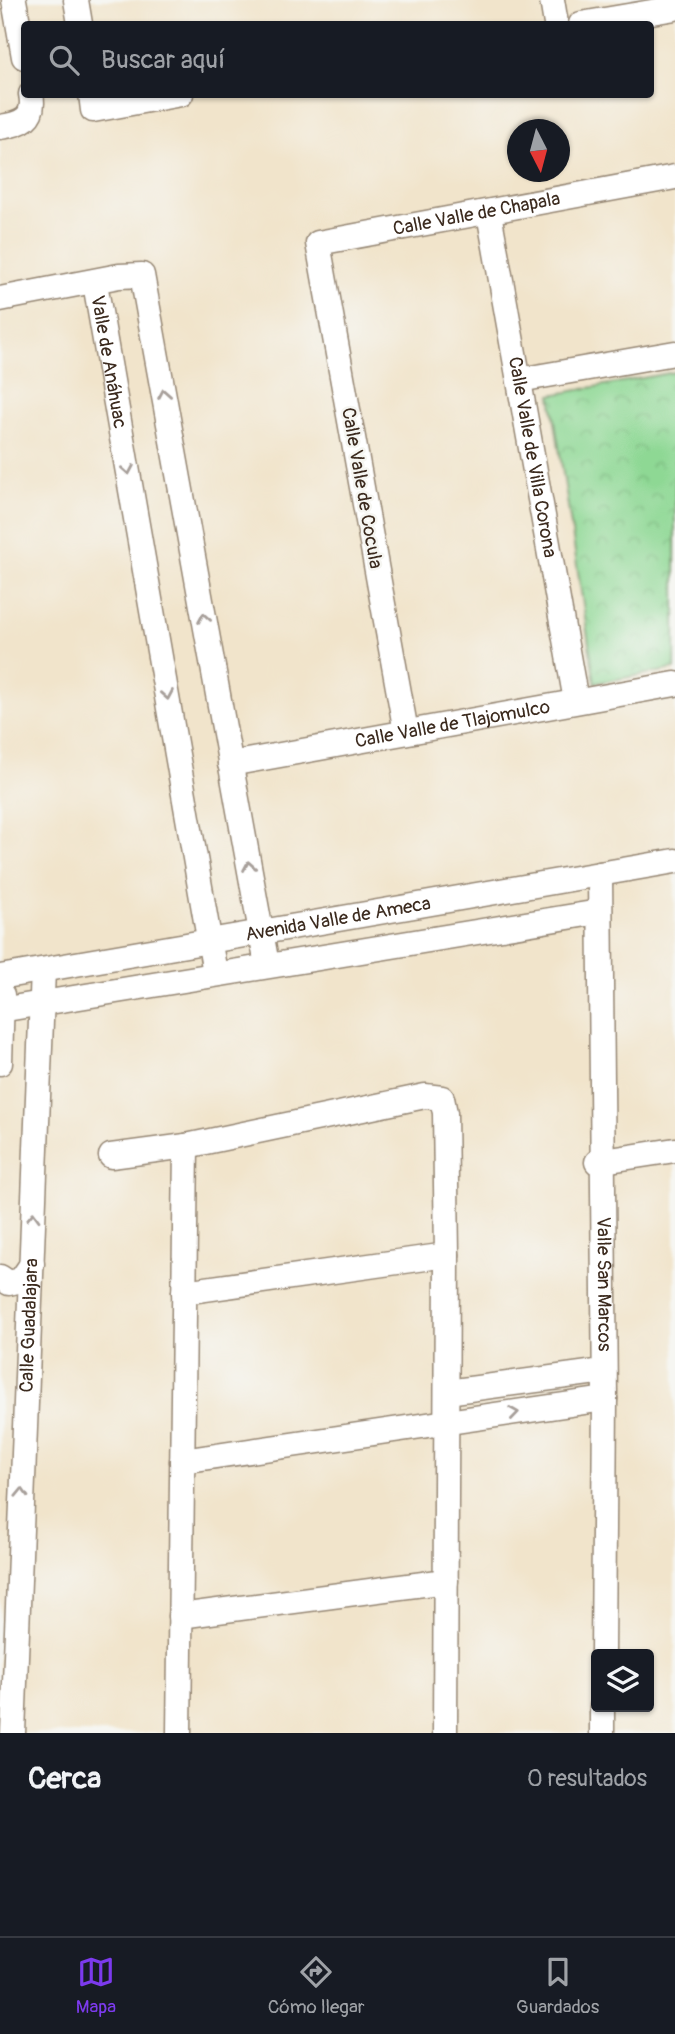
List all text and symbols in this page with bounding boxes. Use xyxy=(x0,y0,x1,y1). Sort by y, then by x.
search box xyxy=(21,21,654,98)
icon: search xyxy=(45,41,83,79)
text: Buscar aquí xyxy=(101,44,225,76)
north arrow xyxy=(507,119,570,182)
street label: Calle Valle de Chapala xyxy=(391,186,562,241)
street label: Valle de Anáhuac xyxy=(85,293,132,431)
street label: Calle Valle de Villa Corona xyxy=(503,355,562,560)
one-way arrow xyxy=(157,388,172,400)
street label: Calle Valle de Cocula xyxy=(336,405,388,571)
one-way arrow xyxy=(119,464,134,476)
one-way arrow xyxy=(197,612,212,624)
one-way arrow xyxy=(158,689,173,701)
street label: Calle Valle de Tlajomulco xyxy=(353,695,552,753)
one-way arrow xyxy=(242,860,257,872)
street label: Avenida Valle de Ameca xyxy=(244,891,433,947)
one-way arrow xyxy=(26,1211,41,1222)
street label: Valle San Marcos xyxy=(591,1217,617,1352)
street label: Calle Guadalajara xyxy=(14,1257,44,1393)
one-way arrow xyxy=(508,1405,520,1420)
one-way arrow xyxy=(15,1488,30,1499)
map controls xyxy=(591,1649,654,1712)
button: layers xyxy=(591,1649,654,1712)
text: Cerca xyxy=(28,1760,101,1797)
text: 0 resultados xyxy=(527,1764,647,1793)
tab: Mapa xyxy=(76,1953,116,2019)
tab: Cómo llegar xyxy=(268,1953,365,2019)
tab: Guardados xyxy=(516,1953,599,2019)

